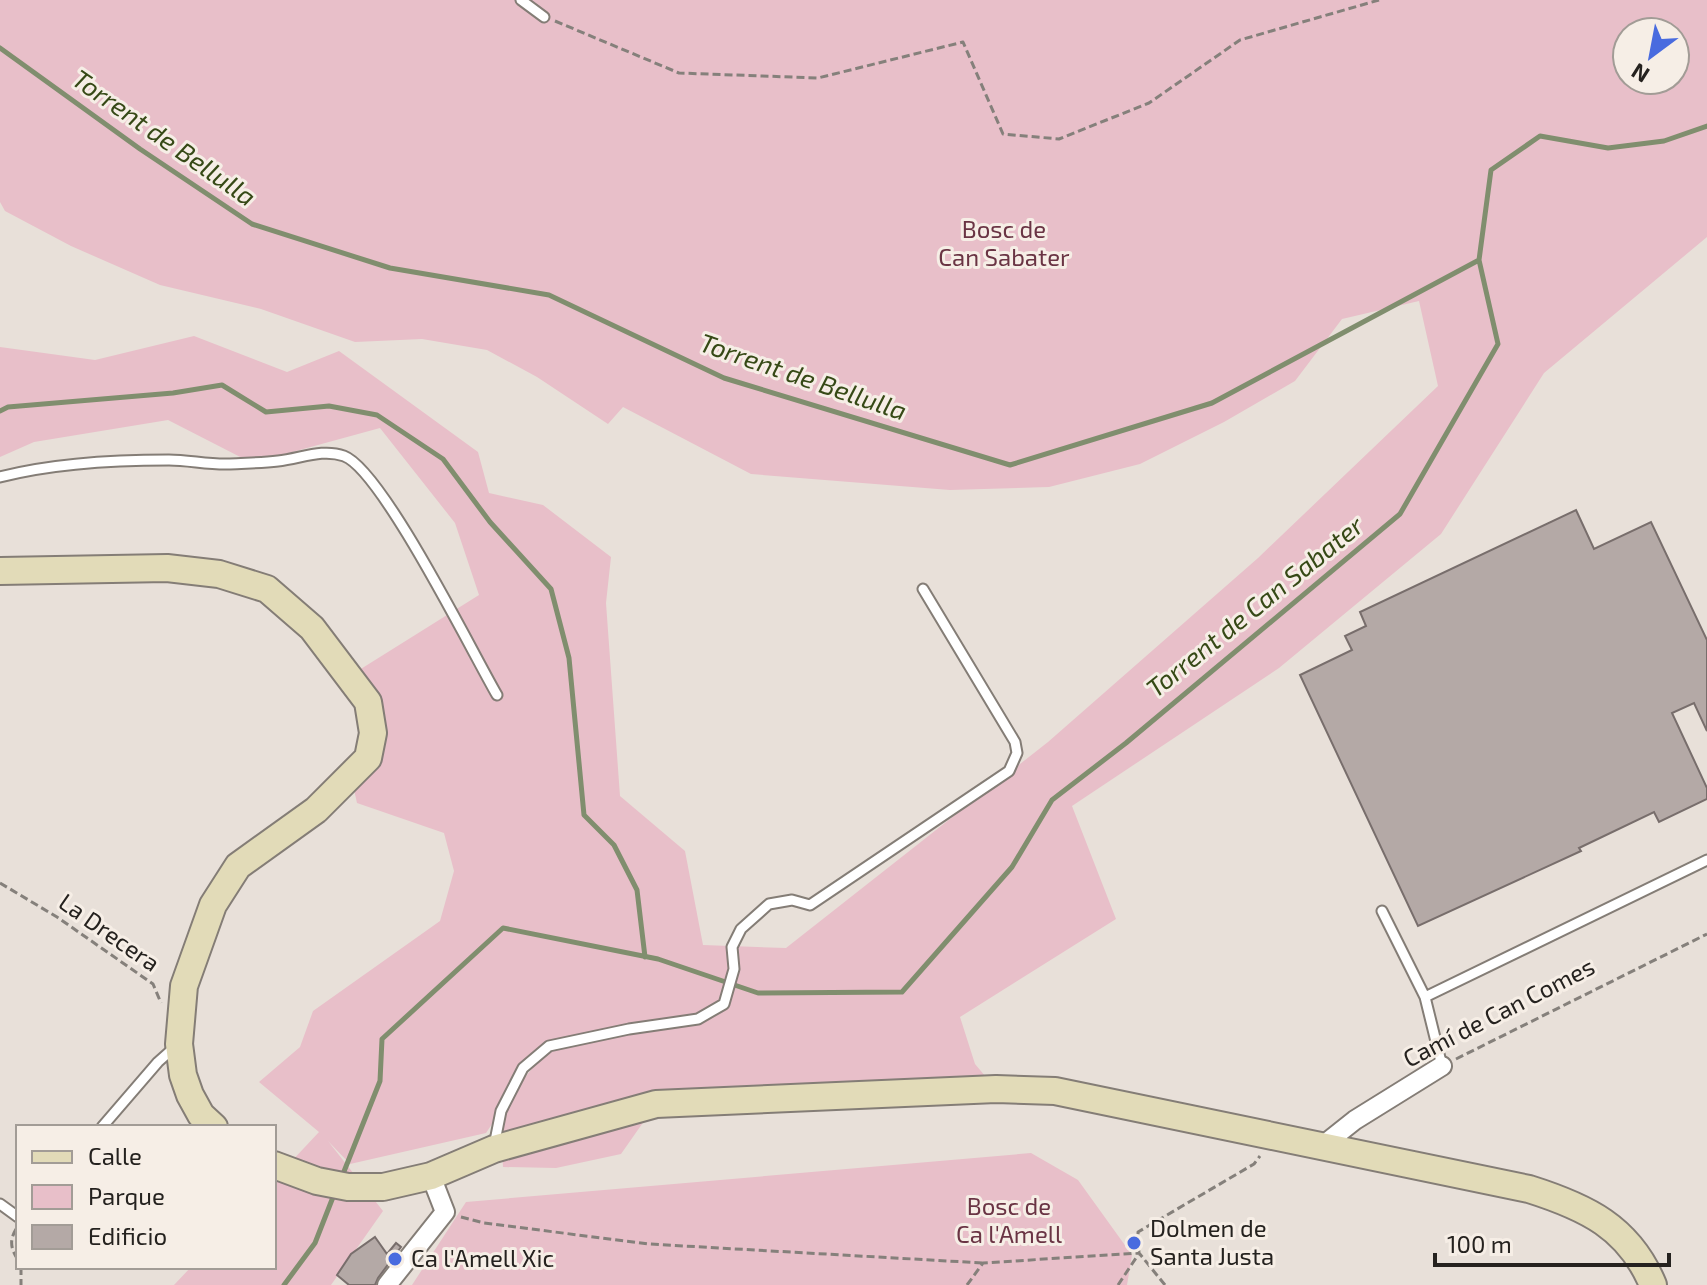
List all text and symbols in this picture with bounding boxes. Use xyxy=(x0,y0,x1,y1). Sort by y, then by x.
north arrow xyxy=(1611,16,1691,96)
text: N xyxy=(1626,59,1653,89)
water label: Torrent de Bellulla xyxy=(67,62,262,212)
park label: Bosc de Can Sabater xyxy=(938,214,1070,271)
water label: Torrent de Bellulla xyxy=(696,326,911,426)
water label: Torrent de Can Sabater xyxy=(1139,508,1369,703)
street label: La Drecera xyxy=(54,887,166,977)
street label: Camí de Can Comes xyxy=(1398,951,1599,1072)
legend xyxy=(16,1125,276,1269)
text: Calle xyxy=(88,1141,142,1170)
text: Parque xyxy=(88,1181,165,1210)
park label: Bosc de Ca l'Amell xyxy=(956,1191,1062,1248)
place label: Dolmen de Santa Justa xyxy=(1150,1213,1274,1270)
scale bar xyxy=(1435,1217,1669,1267)
text: Edificio xyxy=(88,1221,167,1250)
text: 100 m xyxy=(1447,1229,1512,1258)
marker: Dolmen de Santa Justa xyxy=(1125,1234,1143,1252)
place label: Ca l'Amell Xic xyxy=(411,1243,554,1272)
marker: Ca l'Amell Xic xyxy=(386,1250,404,1268)

